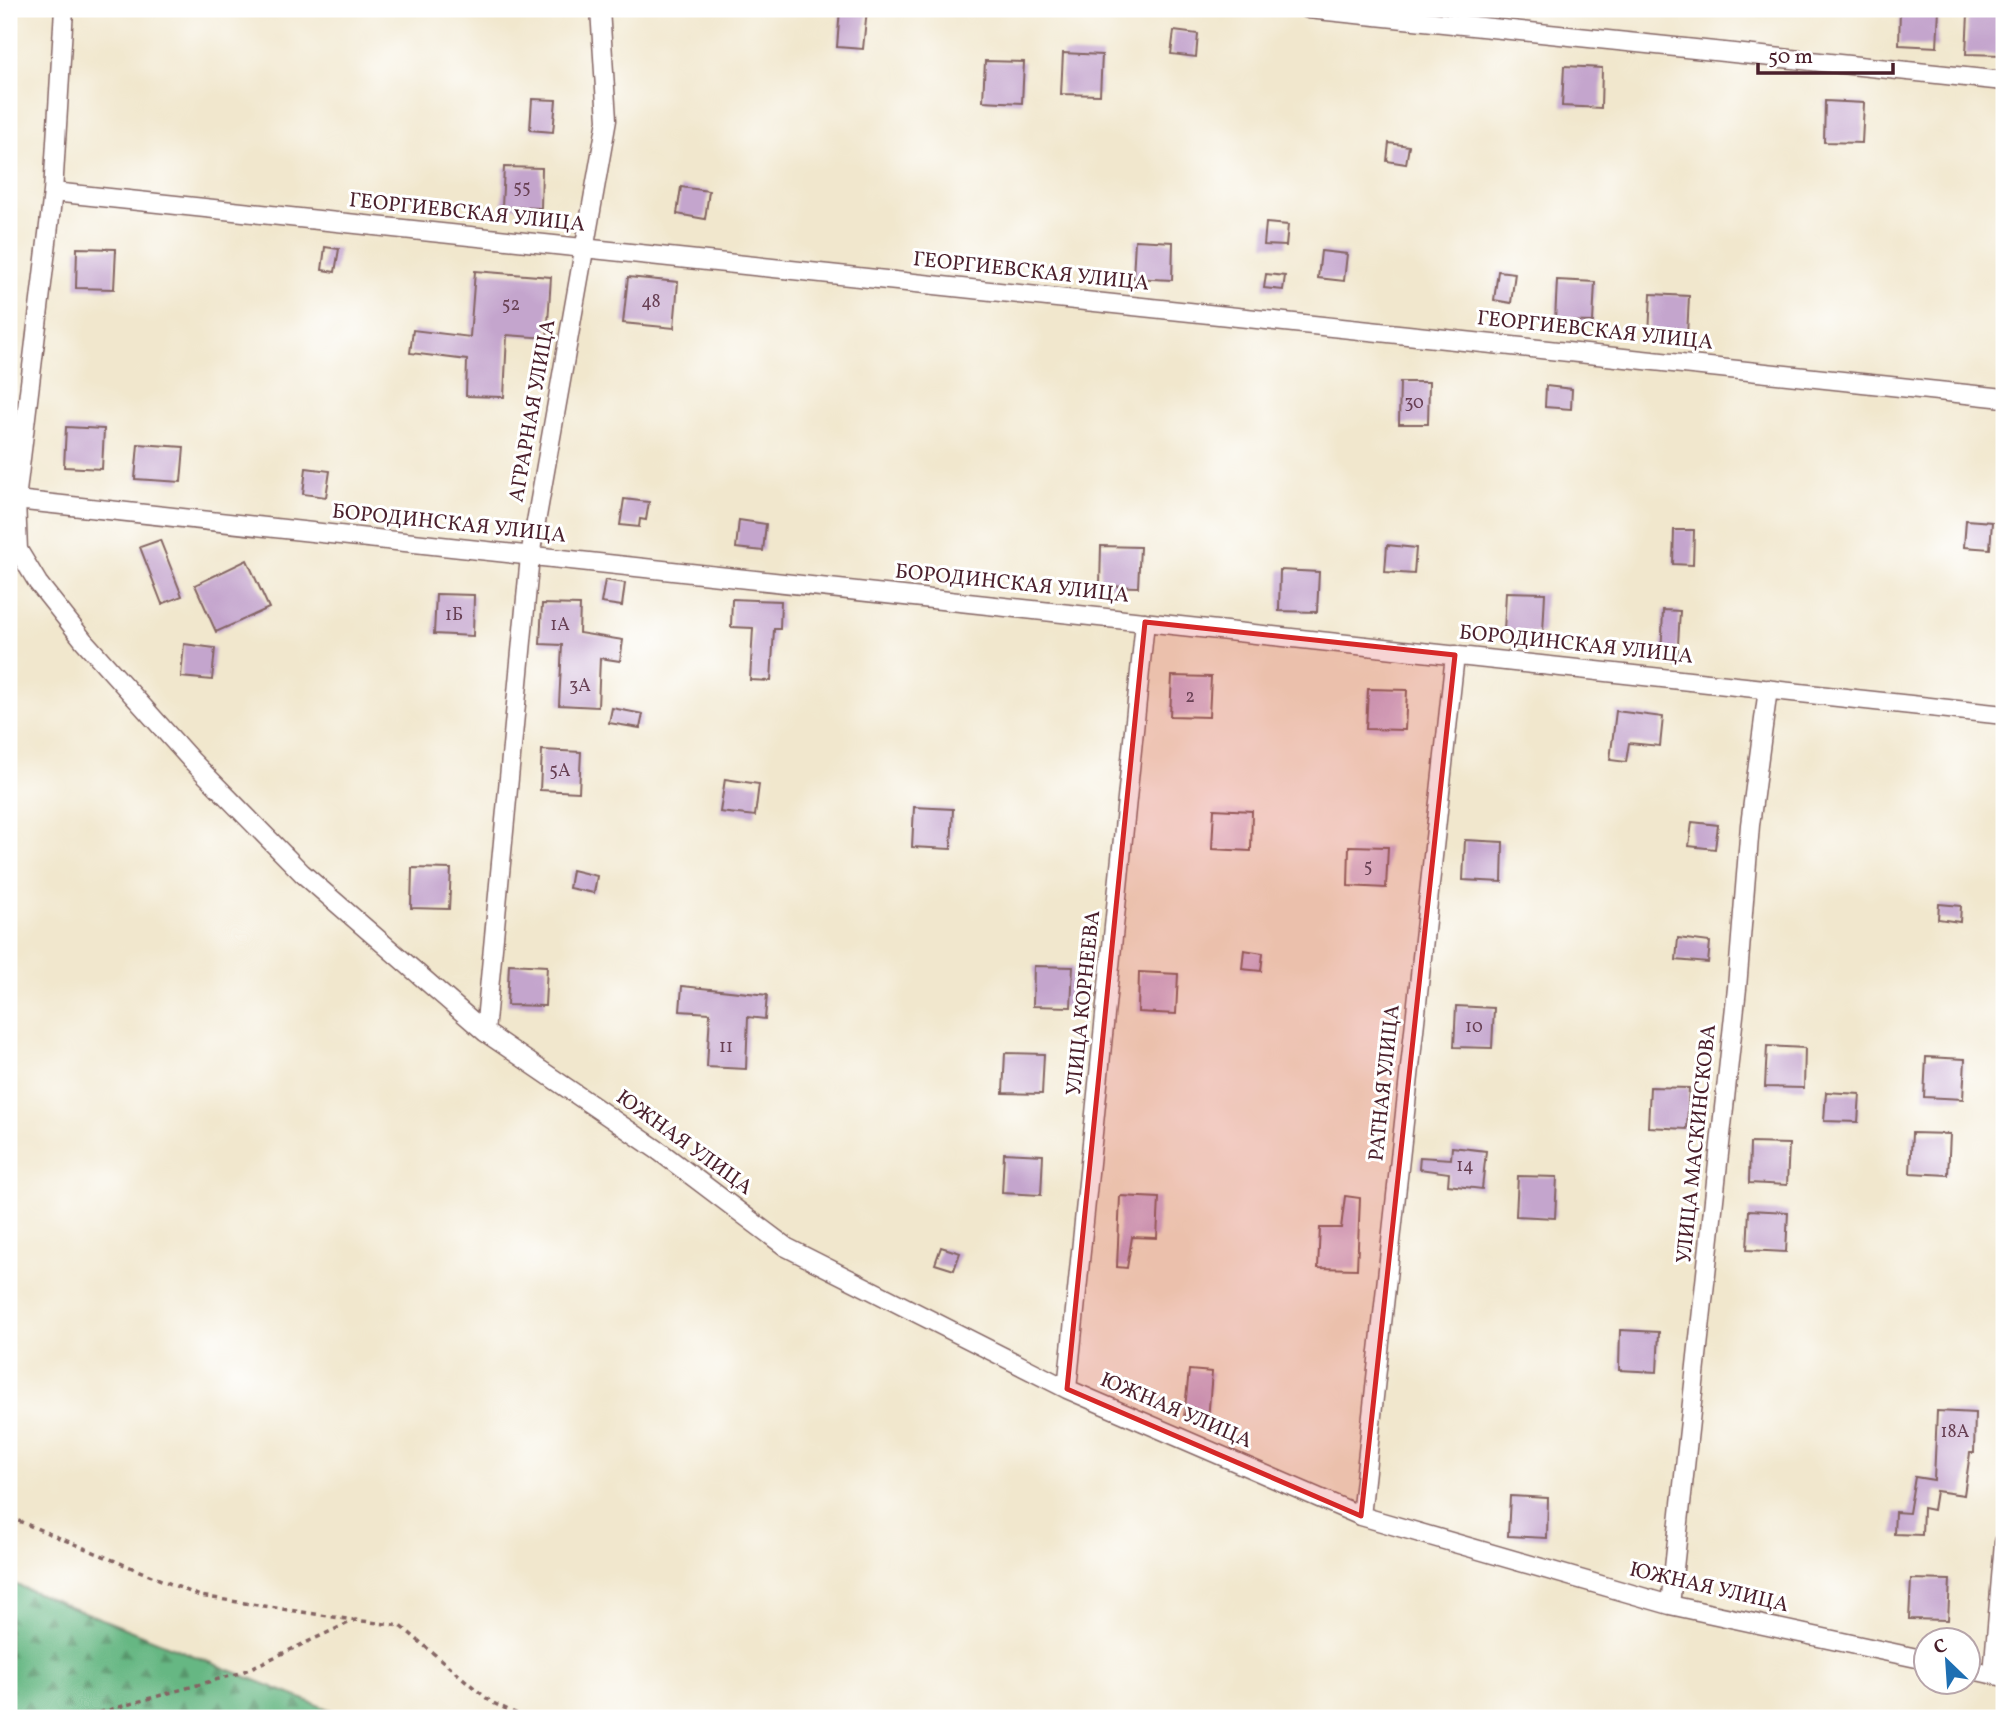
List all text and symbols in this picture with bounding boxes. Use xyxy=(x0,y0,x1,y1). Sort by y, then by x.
scale bar xyxy=(1758,32,1892,76)
text: 50 m xyxy=(1768,43,1813,72)
house number: 55 xyxy=(513,176,531,201)
street label: ГЕОРГИЕВСКАЯ УЛИЦА xyxy=(348,186,587,240)
street label: ГЕОРГИЕВСКАЯ УЛИЦА xyxy=(912,245,1151,299)
house number: 48 xyxy=(641,290,661,315)
house number: 52 xyxy=(502,293,520,318)
street label: ГЕОРГИЕВСКАЯ УЛИЦА xyxy=(1476,304,1715,358)
street label: АГРАРНАЯ УЛИЦА xyxy=(503,317,563,505)
house number: 30 xyxy=(1404,391,1424,416)
street label: БОРОДИНСКАЯ УЛИЦА xyxy=(331,497,568,551)
street label: БОРОДИНСКАЯ УЛИЦА xyxy=(894,557,1131,611)
house number: 1Б xyxy=(445,603,463,628)
house number: 1А xyxy=(550,613,570,638)
street label: БОРОДИНСКАЯ УЛИЦА xyxy=(1458,618,1695,672)
house number: 3А xyxy=(569,674,591,699)
house number: 2 xyxy=(1185,685,1195,710)
house number: 5А xyxy=(549,759,571,784)
house number: 5 xyxy=(1364,855,1372,880)
street label: УЛИЦА КОРНЕЕВА xyxy=(1060,909,1108,1097)
street label: РАТНАЯ УЛИЦА xyxy=(1362,1003,1408,1163)
house number: 10 xyxy=(1465,1015,1483,1040)
street label: УЛИЦА МАСКИНСКОВА xyxy=(1670,1023,1724,1265)
house number: 11 xyxy=(719,1035,733,1060)
street label: ЮЖНАЯ УЛИЦА xyxy=(610,1083,758,1203)
house number: 14 xyxy=(1456,1154,1474,1179)
street label: ЮЖНАЯ УЛИЦА xyxy=(1095,1366,1257,1456)
house number: 18А xyxy=(1941,1420,1970,1445)
street label: ЮЖНАЯ УЛИЦА xyxy=(1626,1556,1792,1620)
north arrow xyxy=(1912,1626,1982,1696)
text: С xyxy=(1930,1633,1952,1662)

